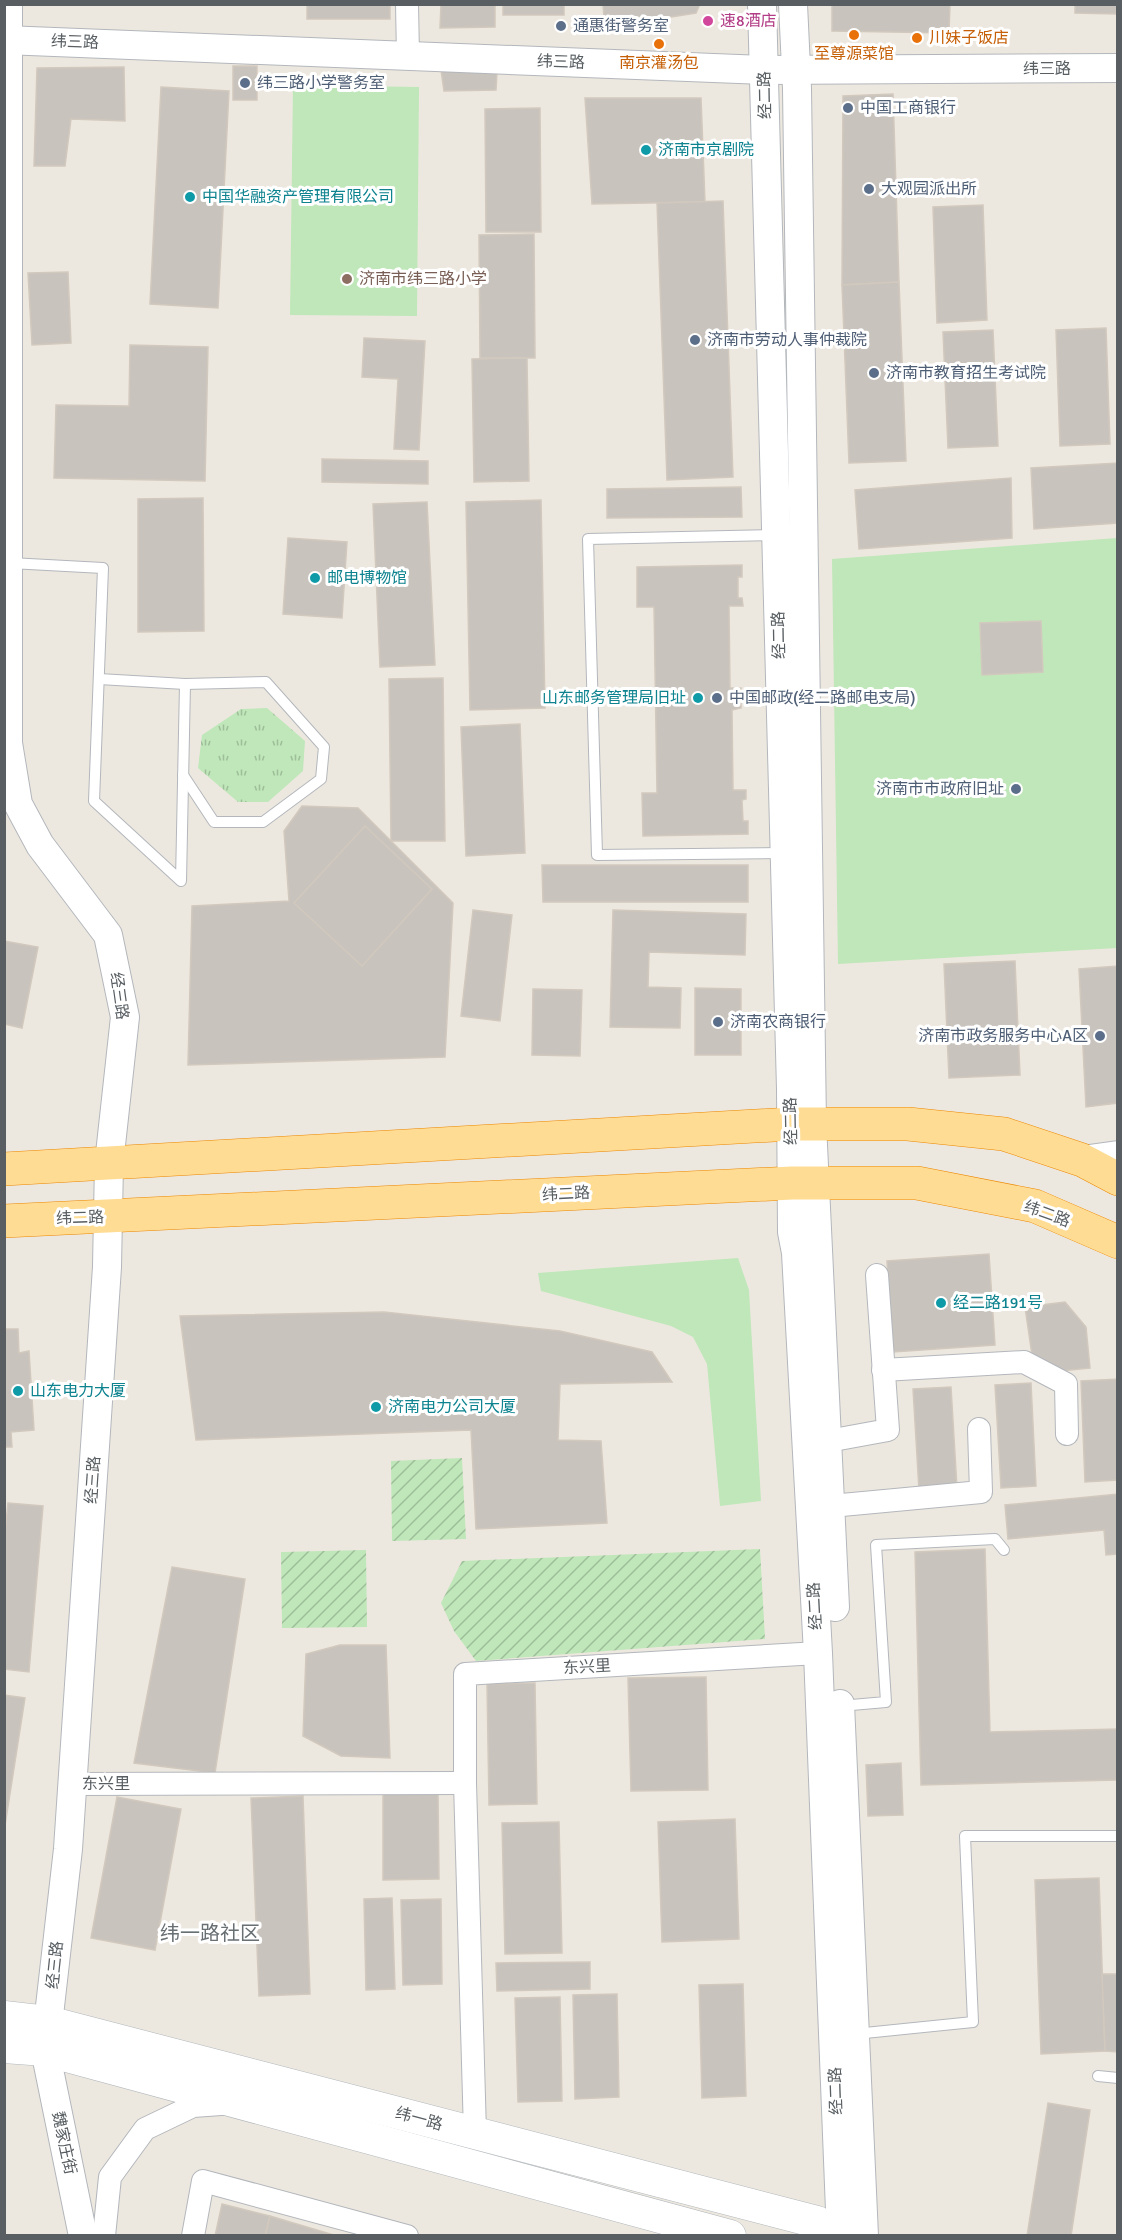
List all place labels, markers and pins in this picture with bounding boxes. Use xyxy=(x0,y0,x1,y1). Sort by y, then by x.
place label: 速8酒店 xyxy=(720,11,777,31)
marker: 速8酒店 xyxy=(701,14,715,28)
place label: 通惠街警务室 xyxy=(573,16,669,36)
marker: 通惠街警务室 xyxy=(554,19,568,33)
marker: 至尊源菜馆 xyxy=(847,28,861,42)
place label: 川妹子饭店 xyxy=(929,28,1009,48)
marker: 川妹子饭店 xyxy=(910,31,924,45)
marker: 南京灌汤包 xyxy=(652,37,666,51)
place label: 至尊源菜馆 xyxy=(814,44,894,64)
place label: 南京灌汤包 xyxy=(619,53,699,73)
place label: 纬三路小学警务室 xyxy=(257,73,385,93)
marker: 纬三路小学警务室 xyxy=(238,76,252,90)
place label: 中国工商银行 xyxy=(860,98,956,118)
marker: 中国工商银行 xyxy=(841,101,855,115)
place label: 济南市京剧院 xyxy=(658,140,754,160)
marker: 济南市京剧院 xyxy=(639,143,653,157)
place label: 大观园派出所 xyxy=(881,179,977,199)
marker: 大观园派出所 xyxy=(862,182,876,196)
place label: 中国华融资产管理有限公司 xyxy=(202,187,394,207)
marker: 中国华融资产管理有限公司 xyxy=(183,190,197,204)
place label: 济南市纬三路小学 xyxy=(359,269,487,289)
marker: 济南市纬三路小学 xyxy=(340,272,354,286)
place label: 济南市劳动人事仲裁院 xyxy=(707,330,867,350)
marker: 济南市劳动人事仲裁院 xyxy=(688,333,702,347)
place label: 济南市教育招生考试院 xyxy=(886,363,1046,383)
marker: 济南市教育招生考试院 xyxy=(867,366,881,380)
place label: 邮电博物馆 xyxy=(327,568,407,588)
marker: 邮电博物馆 xyxy=(308,571,322,585)
place label: 山东邮务管理局旧址 xyxy=(542,688,686,708)
place label: 中国邮政(经二路邮电支局) xyxy=(729,688,916,708)
marker: 山东邮务管理局旧址 xyxy=(691,691,705,705)
marker: 中国邮政(经二路邮电支局) xyxy=(710,691,724,705)
place label: 济南市市政府旧址 xyxy=(876,779,1004,799)
marker: 济南市市政府旧址 xyxy=(1009,782,1023,796)
place label: 济南农商银行 xyxy=(730,1012,826,1032)
marker: 济南农商银行 xyxy=(711,1015,725,1029)
place label: 济南市政务服务中心A区 xyxy=(918,1026,1088,1046)
marker: 济南市政务服务中心A区 xyxy=(1093,1029,1107,1043)
place label: 经二路191号 xyxy=(953,1293,1043,1313)
marker: 经二路191号 xyxy=(934,1296,948,1310)
place label: 山东电力大厦 xyxy=(30,1381,126,1401)
marker: 山东电力大厦 xyxy=(11,1384,25,1398)
place label: 济南电力公司大厦 xyxy=(388,1397,516,1417)
marker: 济南电力公司大厦 xyxy=(369,1400,383,1414)

